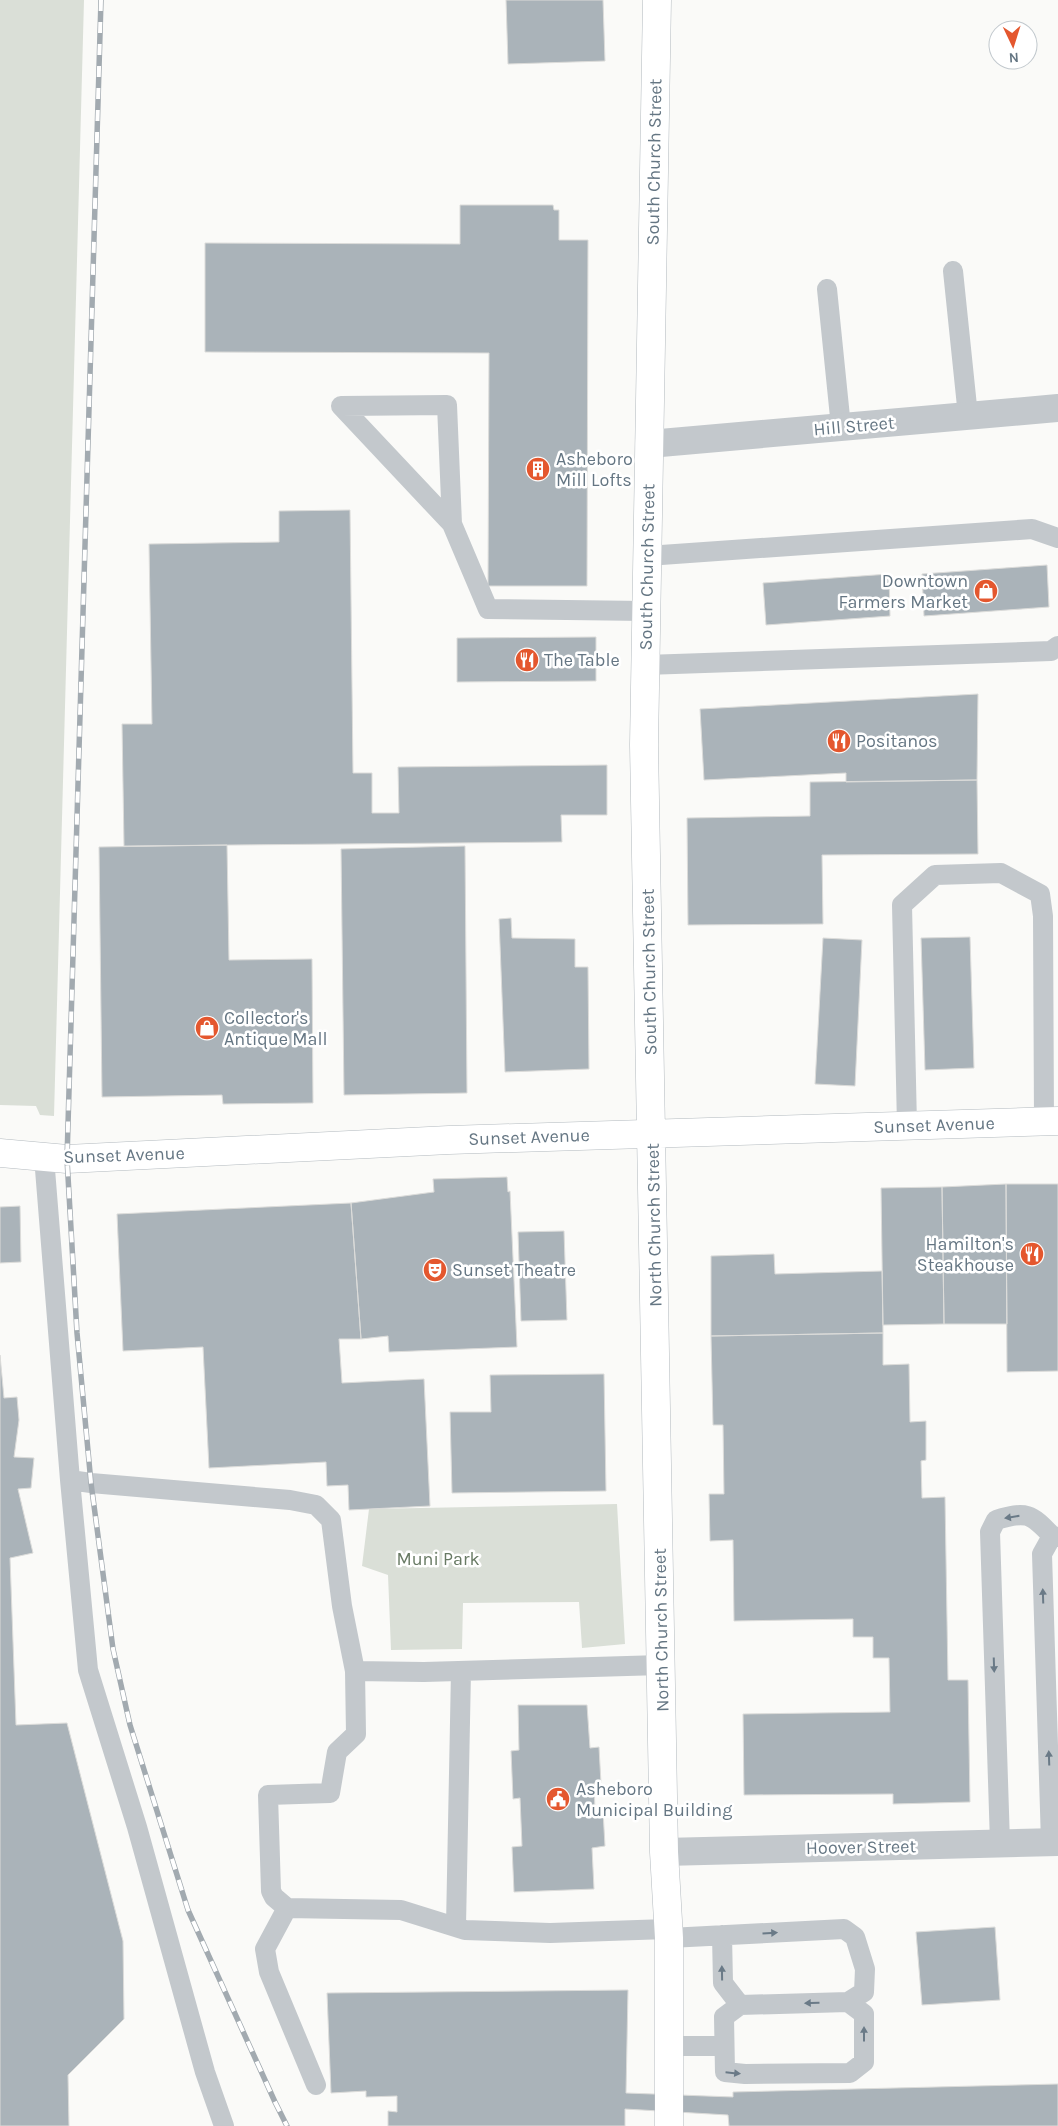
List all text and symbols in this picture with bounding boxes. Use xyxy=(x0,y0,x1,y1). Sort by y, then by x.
north arrow xyxy=(988,20,1038,70)
text: N xyxy=(1008,49,1019,66)
street label: South Church Street xyxy=(642,78,666,246)
street label: Hill Street xyxy=(813,411,896,440)
place label: Asheboro Mill Lofts xyxy=(556,448,633,491)
building icon: Asheboro Mill Lofts xyxy=(525,456,551,482)
street label: South Church Street xyxy=(635,483,659,651)
place label: Downtown Farmers Market xyxy=(838,570,968,613)
shop icon: Downtown Farmers Market xyxy=(973,578,999,604)
restaurant icon: The Table xyxy=(514,647,540,673)
place label: The Table xyxy=(544,649,620,671)
restaurant icon: Positanos xyxy=(826,728,852,754)
place label: Positanos xyxy=(856,730,937,752)
street label: South Church Street xyxy=(637,888,661,1056)
place label: Collector's Antique Mall xyxy=(224,1007,328,1050)
shop icon: Collector's Antique Mall xyxy=(194,1015,220,1041)
street label: Sunset Avenue xyxy=(873,1112,995,1138)
street label: Sunset Avenue xyxy=(468,1124,590,1150)
street label: Sunset Avenue xyxy=(63,1142,185,1168)
street label: North Church Street xyxy=(642,1143,666,1307)
place label: Hamilton's Steakhouse xyxy=(917,1233,1014,1276)
restaurant icon: Hamilton's Steakhouse xyxy=(1019,1241,1045,1267)
theatre icon: Sunset Theatre xyxy=(422,1257,448,1283)
place label: Sunset Theatre xyxy=(452,1259,576,1281)
one-way arrow xyxy=(1004,1513,1020,1521)
park label: Muni Park xyxy=(396,1548,480,1570)
street label: North Church Street xyxy=(649,1548,673,1712)
one-way arrow xyxy=(1039,1588,1047,1604)
one-way arrow xyxy=(991,1657,999,1673)
one-way arrow xyxy=(1044,1750,1052,1766)
place label: Asheboro Municipal Building xyxy=(576,1778,732,1821)
public building icon: Asheboro Municipal Building xyxy=(545,1786,571,1812)
street label: Hoover Street xyxy=(806,1835,917,1859)
one-way arrow xyxy=(763,1928,779,1936)
one-way arrow xyxy=(718,1965,726,1981)
one-way arrow xyxy=(804,1999,820,2007)
one-way arrow xyxy=(860,2026,868,2042)
one-way arrow xyxy=(726,2069,742,2077)

